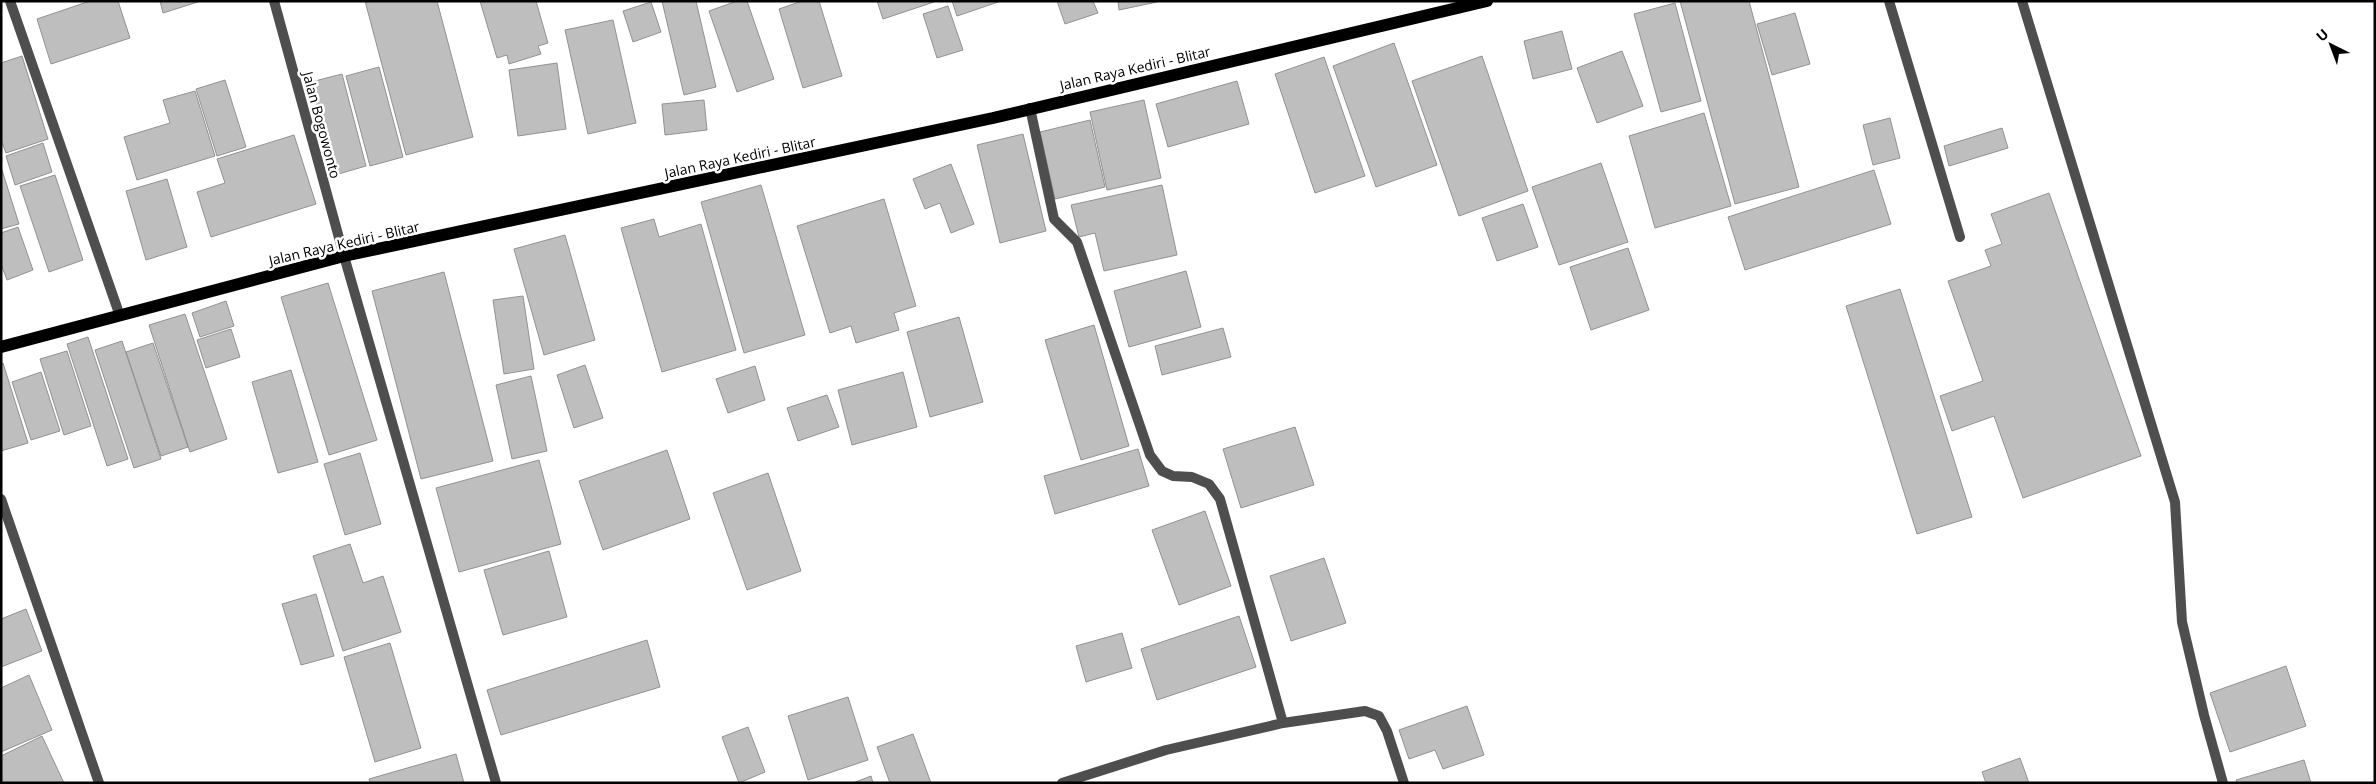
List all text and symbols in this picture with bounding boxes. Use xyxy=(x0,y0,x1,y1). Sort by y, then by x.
north arrow xyxy=(2306,20,2356,70)
text: U xyxy=(2312,24,2332,46)
street label: Jalan Raya Kediri - Blitar xyxy=(1056,41,1212,95)
street label: Jalan Bogowonto xyxy=(298,68,345,181)
street label: Jalan Raya Kediri - Blitar xyxy=(661,132,818,183)
street label: Jalan Raya Kediri - Blitar xyxy=(265,216,421,270)

